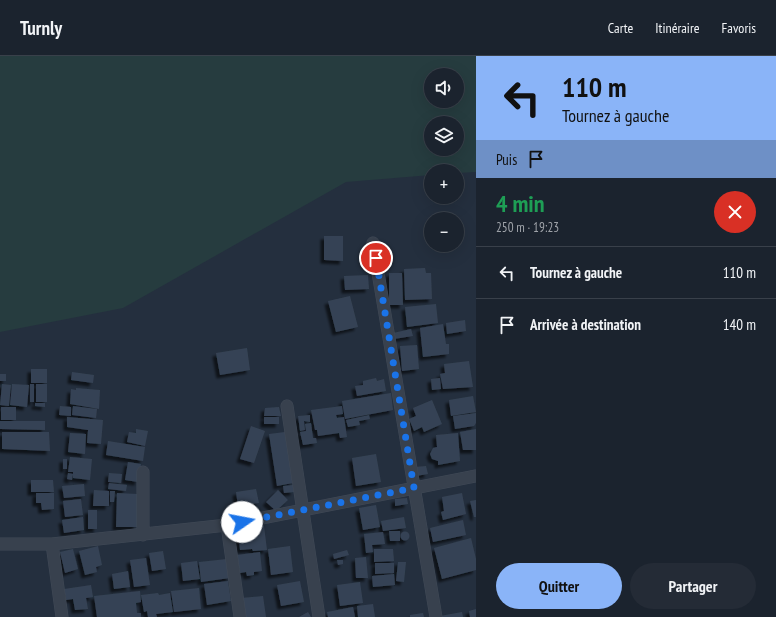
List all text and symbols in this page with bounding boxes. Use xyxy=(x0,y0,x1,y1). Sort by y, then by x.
text: Turnly xyxy=(20,16,62,40)
text: Carte xyxy=(608,19,633,37)
text: Itinéraire xyxy=(655,19,700,37)
text: Favoris xyxy=(722,19,756,37)
map controls xyxy=(424,68,464,252)
button: sound xyxy=(424,68,464,108)
text: 110 m xyxy=(562,68,626,105)
icon: left xyxy=(496,72,548,124)
text: Tournez à gauche xyxy=(562,104,669,127)
button: layers xyxy=(424,116,464,156)
icon: arrive xyxy=(525,148,547,170)
text: Puis xyxy=(496,150,517,169)
button: + xyxy=(424,164,464,204)
text: 4 min xyxy=(496,188,544,219)
button: close xyxy=(714,191,756,233)
button: − xyxy=(424,212,464,252)
text: 250 m · 19:23 xyxy=(496,219,559,236)
pin xyxy=(359,241,393,275)
icon: arrive xyxy=(365,247,387,269)
icon: left xyxy=(496,262,518,284)
text: Tournez à gauche xyxy=(530,263,622,282)
text: 110 m xyxy=(723,263,756,282)
icon: arrive xyxy=(496,314,518,336)
text: Arrivée à destination xyxy=(530,315,641,334)
text: 140 m xyxy=(723,315,756,334)
position arrow xyxy=(221,501,263,543)
button: Quitter xyxy=(496,563,622,609)
button: Partager xyxy=(630,563,756,609)

